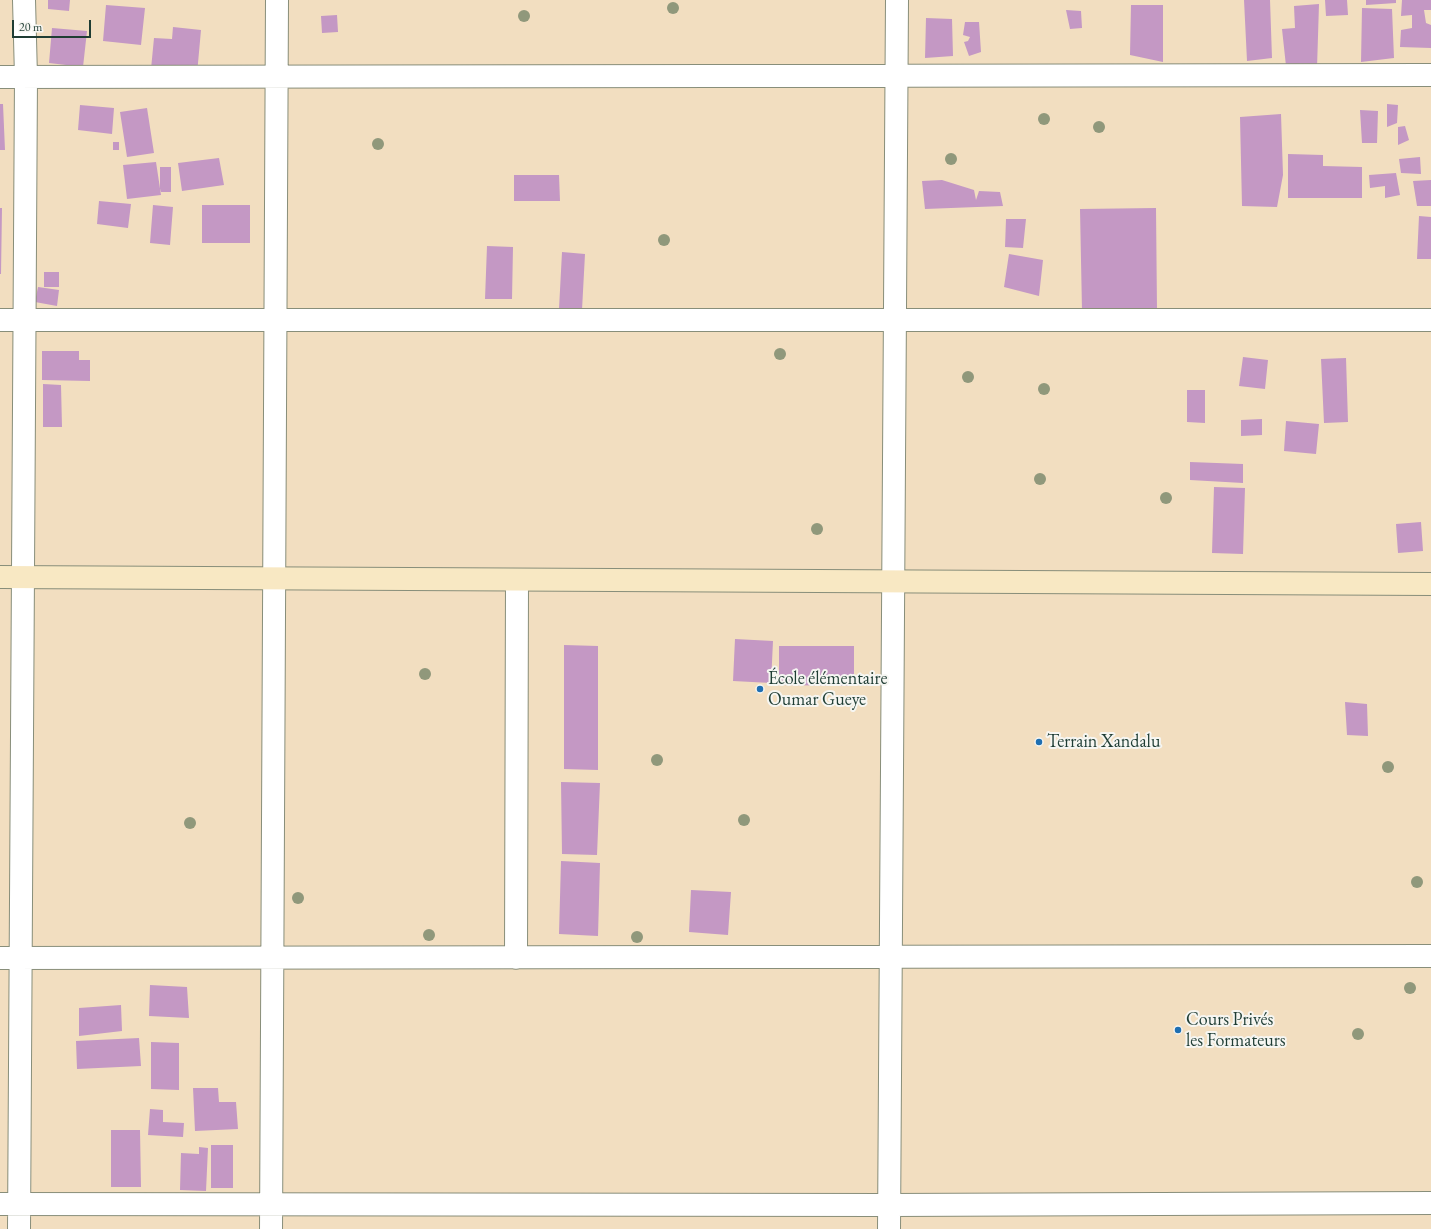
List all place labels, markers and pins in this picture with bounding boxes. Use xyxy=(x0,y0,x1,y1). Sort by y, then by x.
place label: École élémentaire Oumar Gueye xyxy=(768,668,887,710)
marker: École élémentaire Oumar Gueye xyxy=(755,684,765,694)
place label: Terrain Xandalu xyxy=(1047,731,1160,753)
marker: Terrain Xandalu xyxy=(1034,737,1044,747)
place label: Cours Privés les Formateurs xyxy=(1186,1009,1286,1052)
marker: Cours Privés les Formateurs xyxy=(1173,1025,1183,1035)

